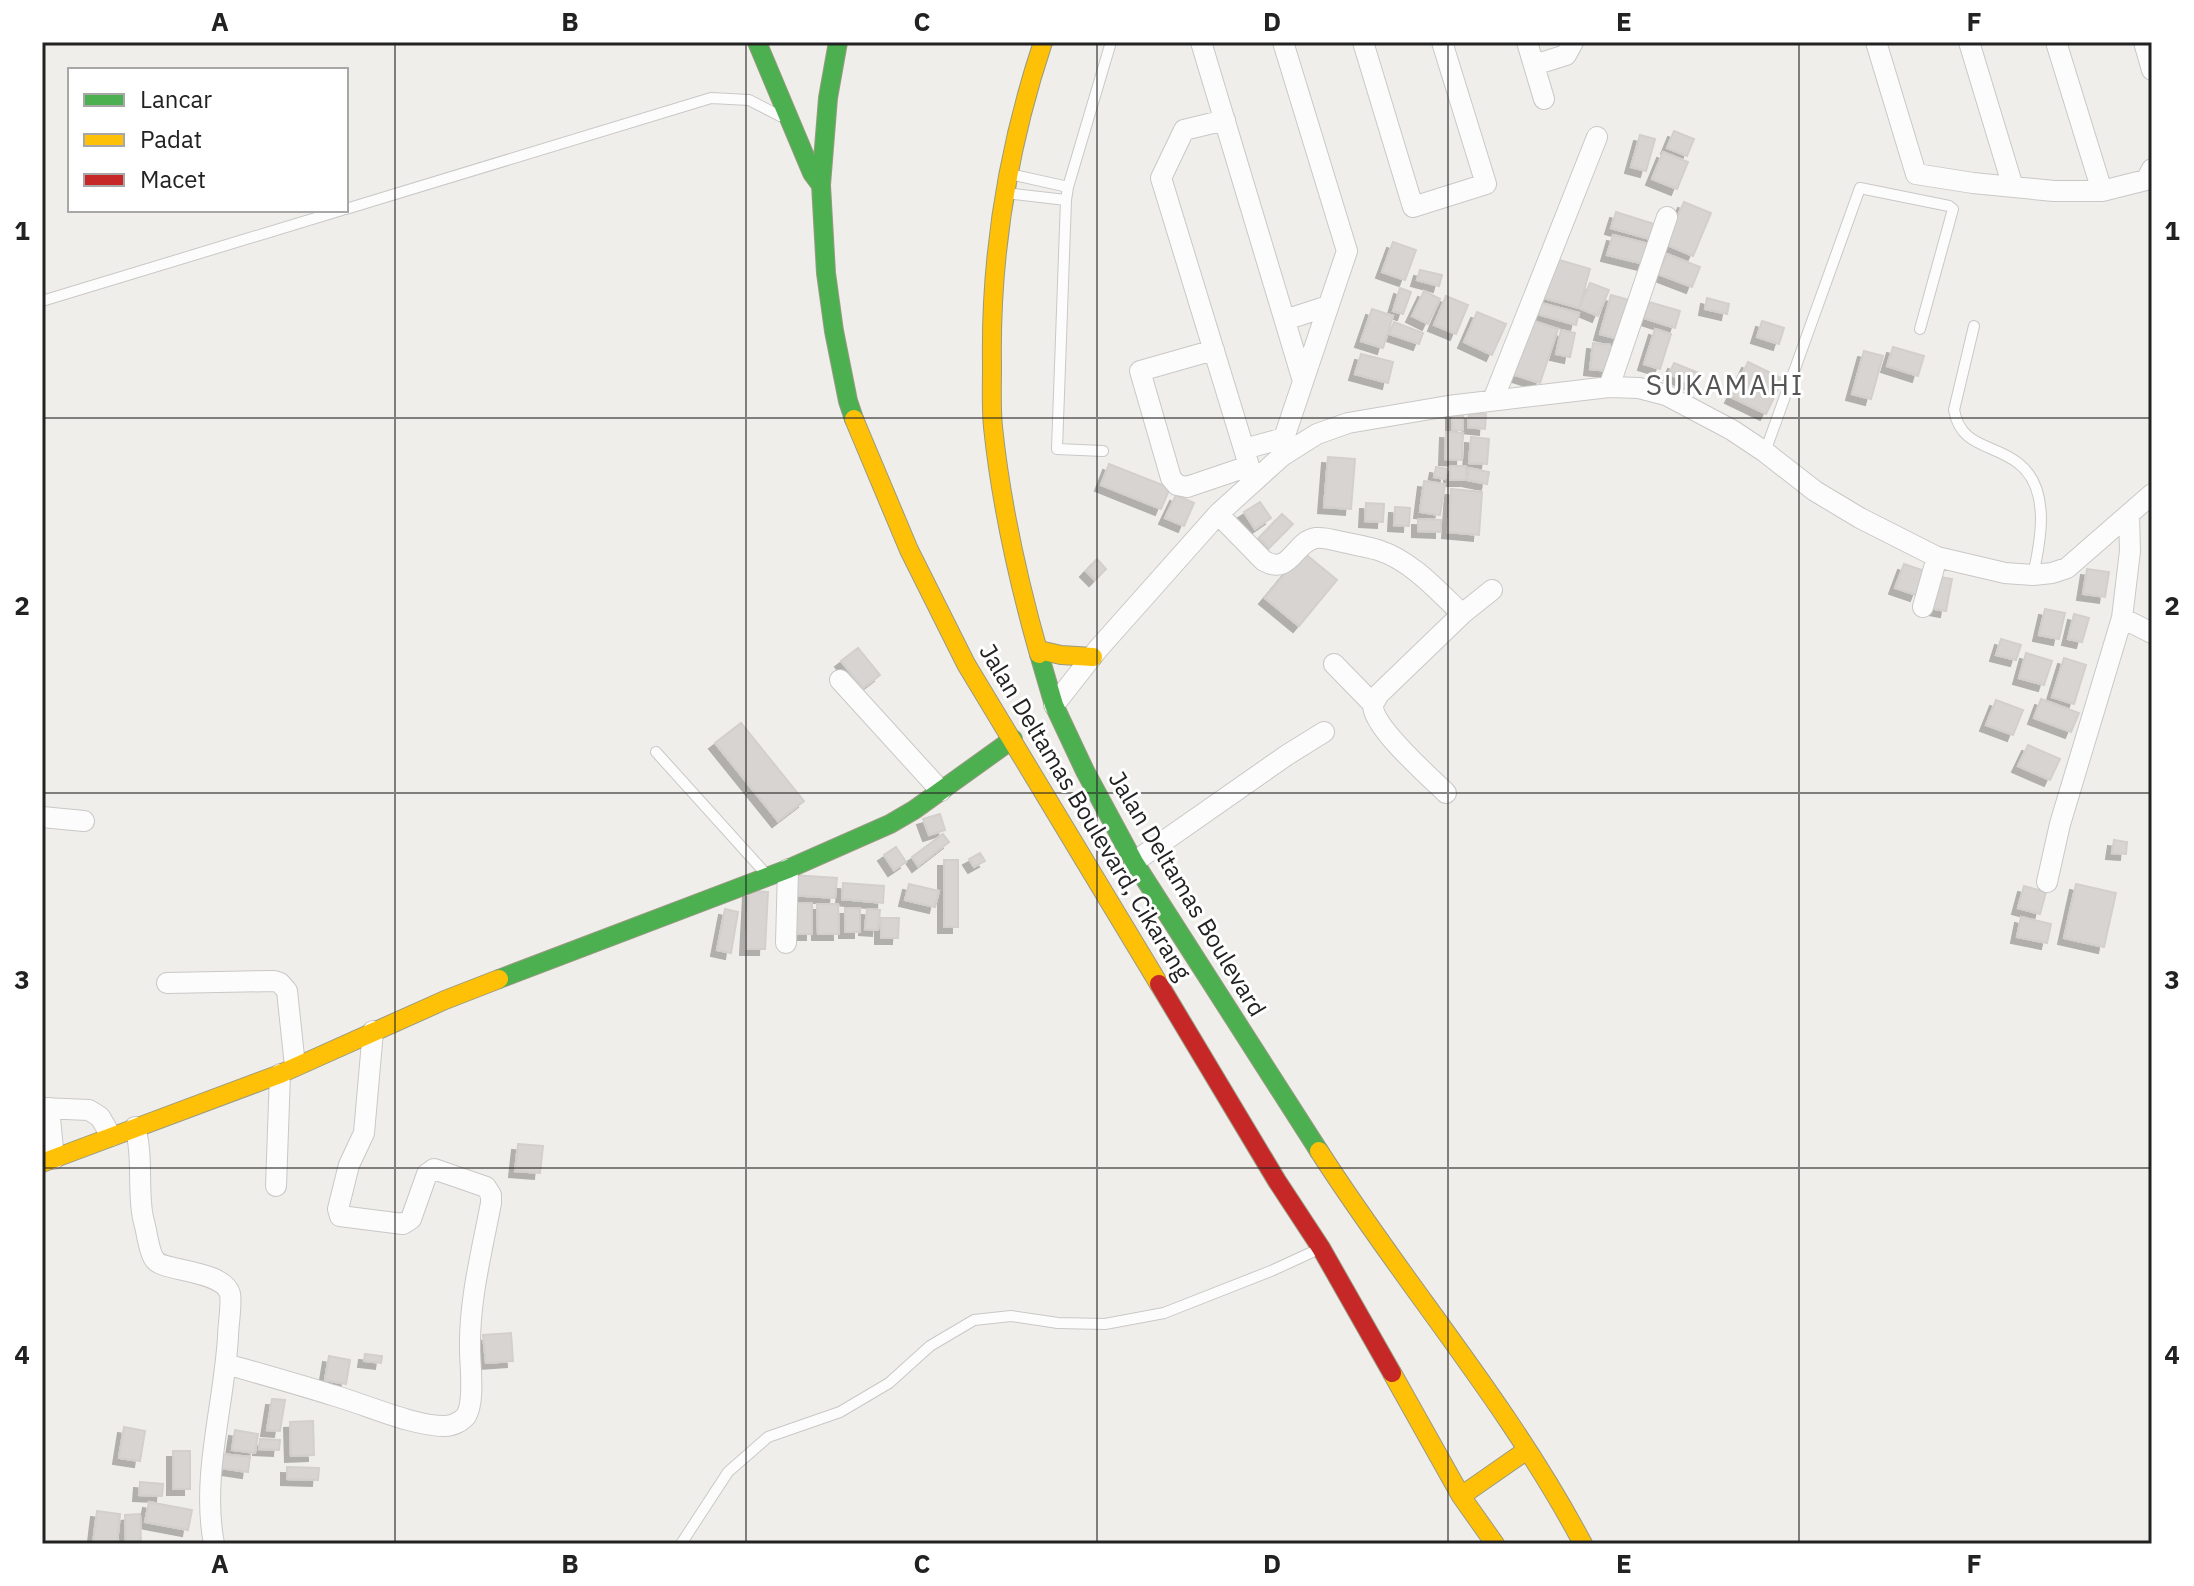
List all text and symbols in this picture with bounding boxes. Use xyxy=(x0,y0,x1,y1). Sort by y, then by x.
text: A xyxy=(211,4,229,38)
text: B xyxy=(561,4,579,38)
text: C xyxy=(914,4,931,38)
text: D xyxy=(1263,4,1281,38)
text: E xyxy=(1616,4,1632,38)
text: F xyxy=(1966,4,1982,38)
legend xyxy=(68,68,348,212)
text: Lancar xyxy=(140,83,212,115)
text: Padat xyxy=(140,123,202,155)
text: Macet xyxy=(140,163,206,195)
text: 1 xyxy=(14,213,30,247)
text: 1 xyxy=(2164,213,2180,247)
district label: SUKAMAHI xyxy=(1646,366,1804,403)
text: 2 xyxy=(14,588,30,622)
text: 2 xyxy=(2164,588,2180,622)
street label: Jalan Deltamas Boulevard, Cikarang xyxy=(973,639,1197,985)
street label: Jalan Deltamas Boulevard xyxy=(1102,766,1272,1022)
text: 3 xyxy=(14,962,30,996)
text: 3 xyxy=(2164,962,2180,996)
text: 4 xyxy=(14,1337,30,1371)
text: 4 xyxy=(2164,1337,2180,1371)
text: A xyxy=(211,1546,229,1580)
text: B xyxy=(561,1546,579,1580)
text: C xyxy=(914,1546,931,1580)
text: D xyxy=(1263,1546,1281,1580)
text: E xyxy=(1616,1546,1632,1580)
text: F xyxy=(1966,1546,1982,1580)

